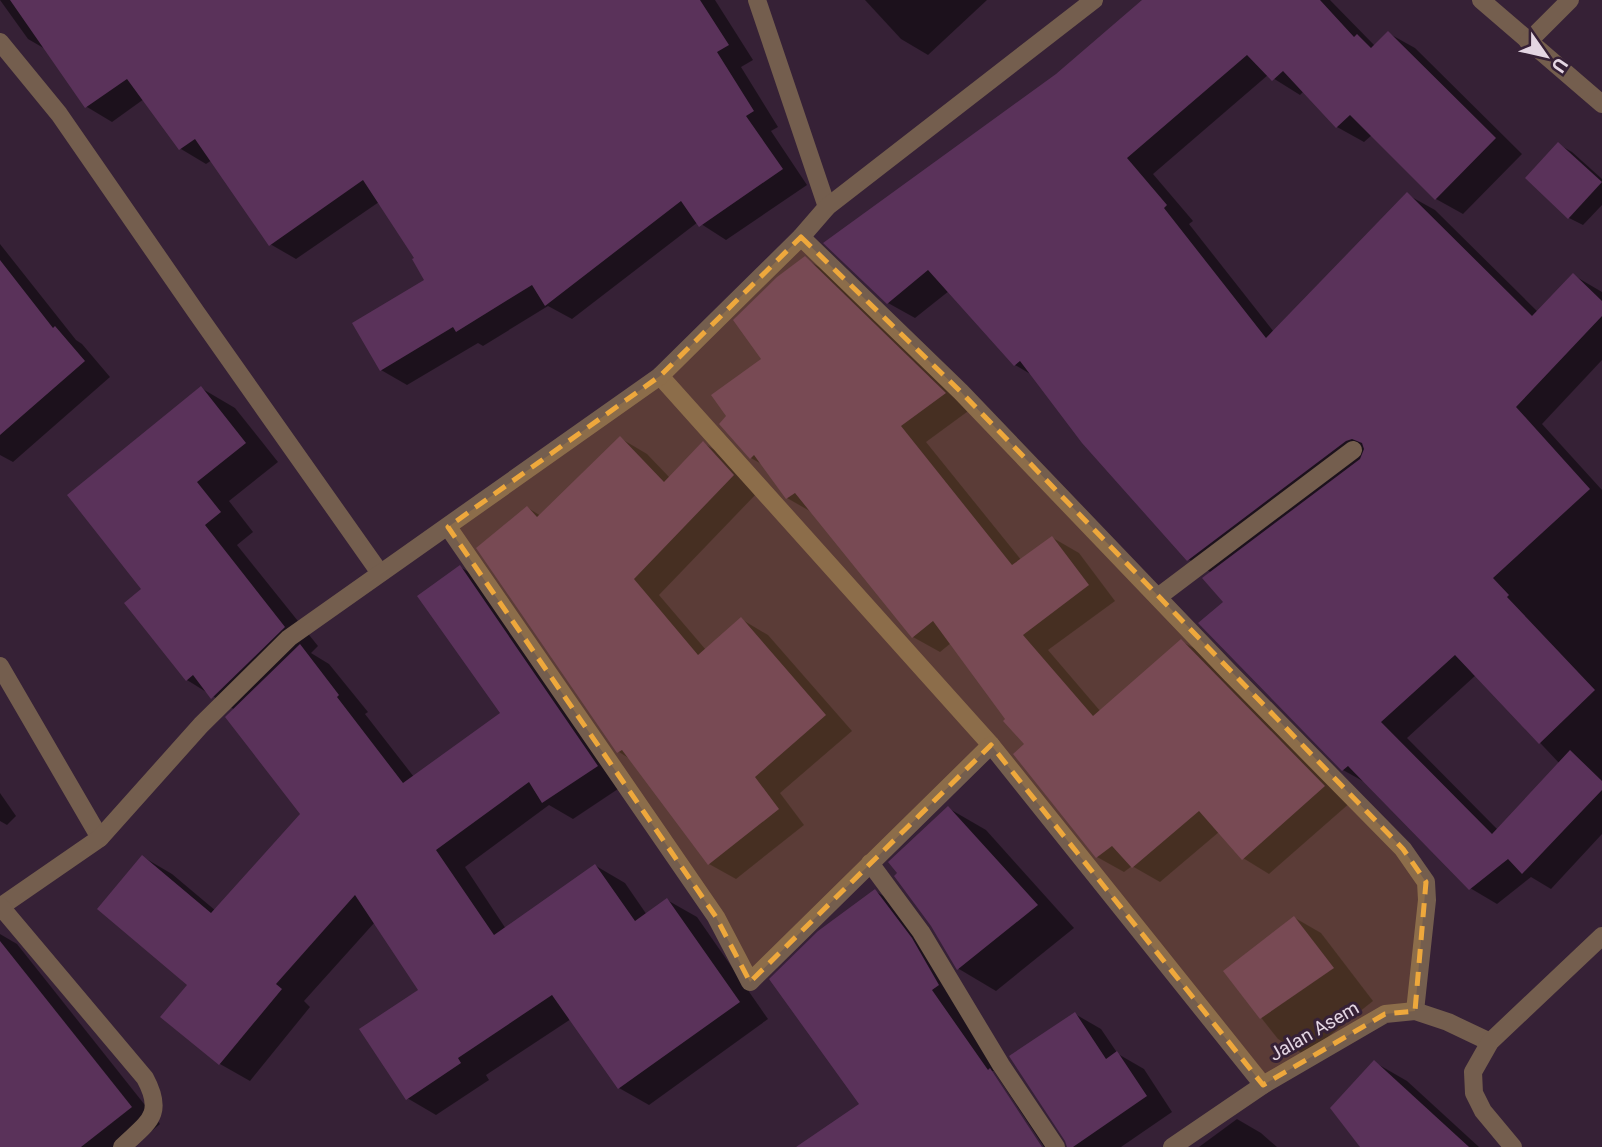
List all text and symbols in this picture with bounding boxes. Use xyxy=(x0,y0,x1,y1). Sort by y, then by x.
north arrow xyxy=(1511,21,1581,91)
text: U xyxy=(1547,54,1573,77)
street label: Jalan Asem xyxy=(1265,996,1363,1066)

